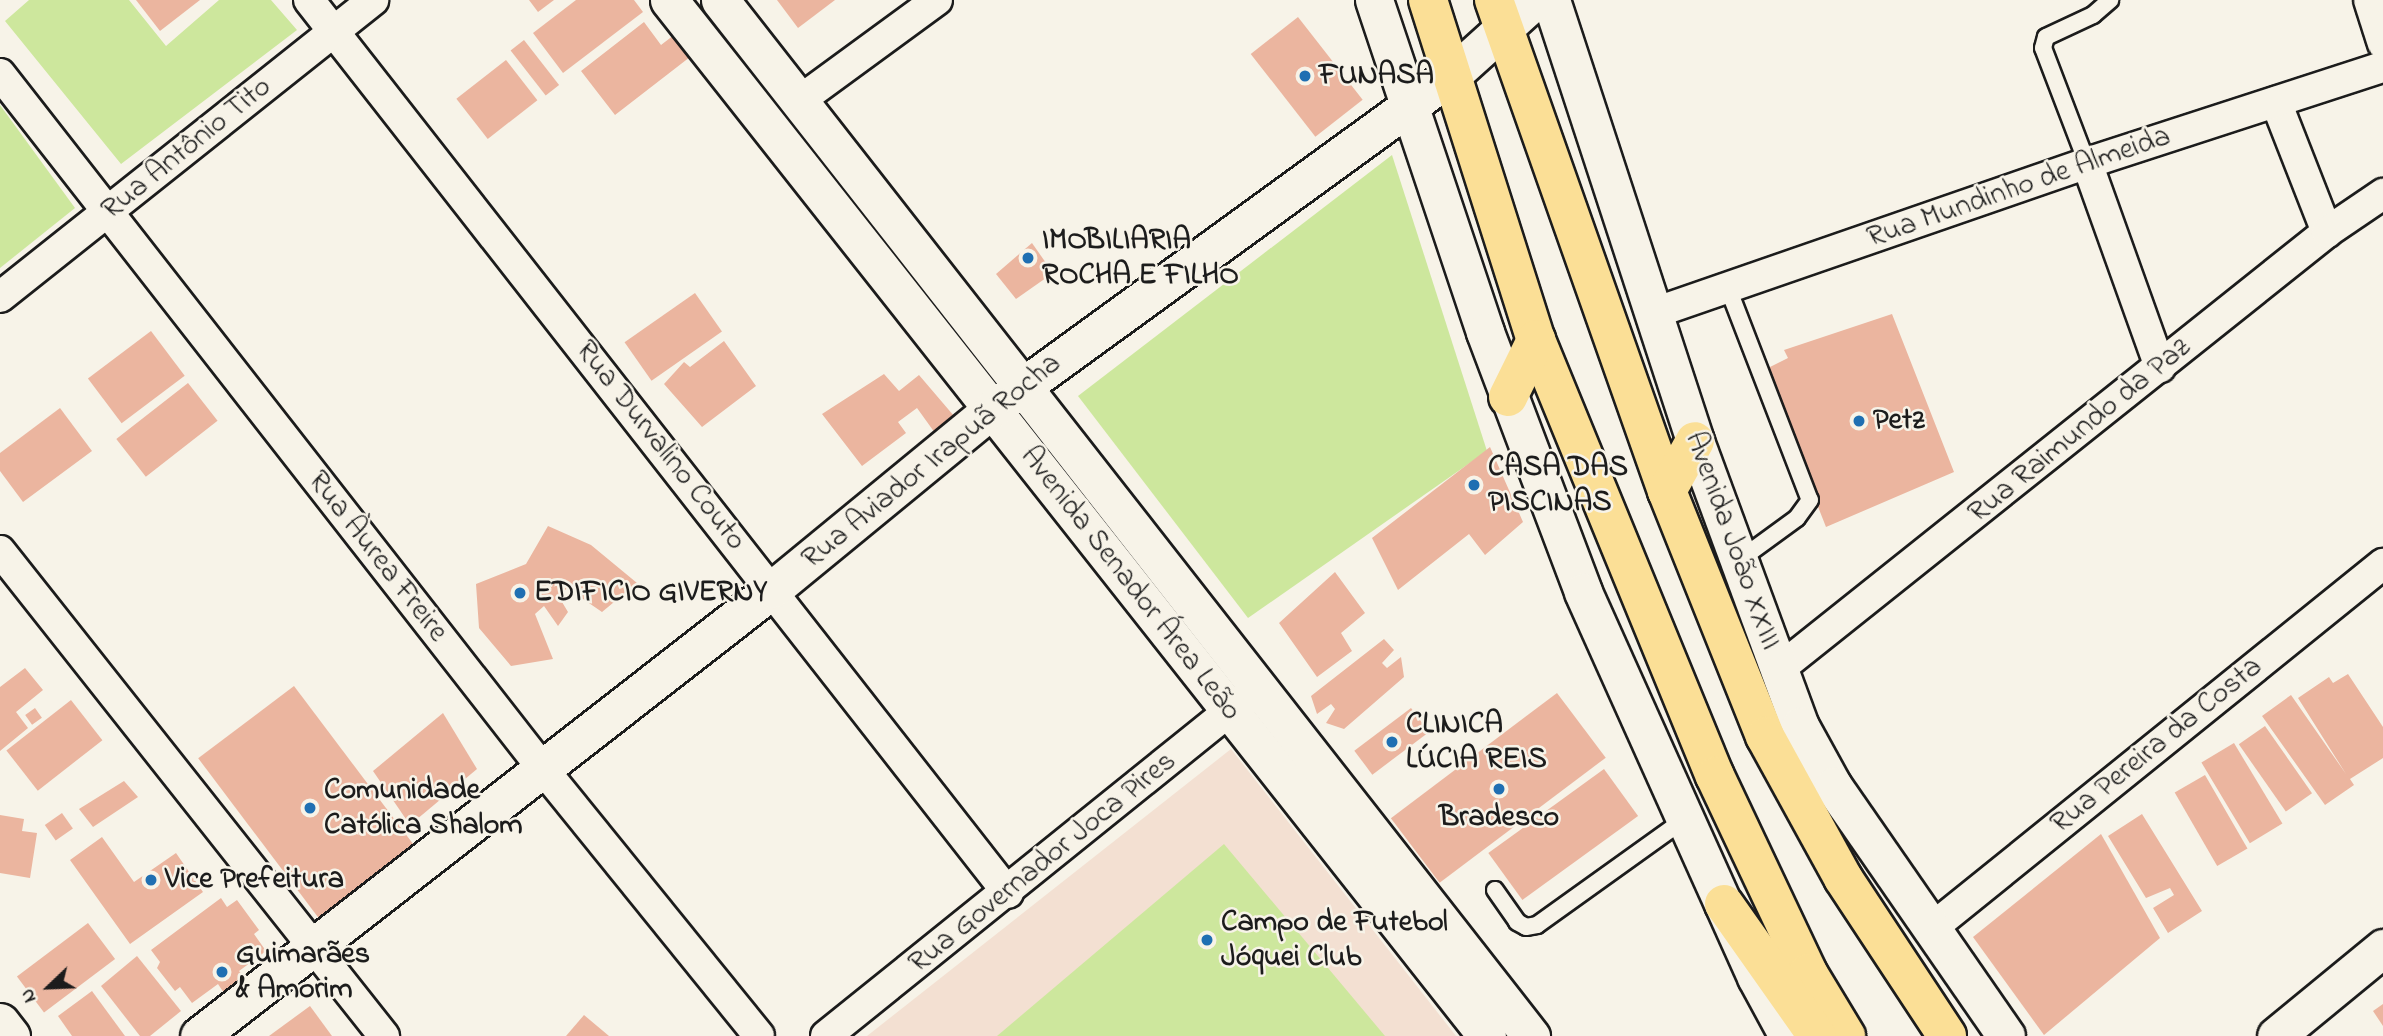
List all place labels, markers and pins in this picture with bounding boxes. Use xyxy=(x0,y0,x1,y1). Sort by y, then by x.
place label: FUNASA xyxy=(1319,58,1434,94)
marker: FUNASA xyxy=(1297,68,1313,84)
place label: IMOBILIARIA ROCHA E FILHO xyxy=(1042,223,1239,294)
marker: IMOBILIARIA ROCHA E FILHO xyxy=(1020,250,1036,266)
place label: Petz xyxy=(1873,403,1925,439)
marker: Petz xyxy=(1851,413,1867,429)
place label: CASA DAS PISCINAS xyxy=(1488,450,1628,520)
marker: CASA DAS PISCINAS xyxy=(1466,477,1482,493)
place label: EDIFICIO GIVERNY xyxy=(534,575,767,611)
marker: EDIFICIO GIVERNY xyxy=(512,585,528,601)
place label: CLINICA LÚCIA REIS xyxy=(1406,707,1547,778)
marker: CLINICA LÚCIA REIS xyxy=(1384,734,1400,750)
place label: Comunidade Católica Shalom xyxy=(324,773,523,844)
marker: Bradesco xyxy=(1491,781,1507,797)
marker: Comunidade Católica Shalom xyxy=(302,800,318,816)
place label: Bradesco xyxy=(1439,800,1559,836)
place label: Vice Prefeitura xyxy=(165,862,344,898)
marker: Vice Prefeitura xyxy=(143,872,159,888)
place label: Campo de Futebol Jóquei Club xyxy=(1221,905,1448,976)
marker: Campo de Futebol Jóquei Club xyxy=(1199,932,1215,948)
place label: Guimarães & Amorim xyxy=(236,937,370,1007)
marker: Guimarães & Amorim xyxy=(214,964,230,980)

